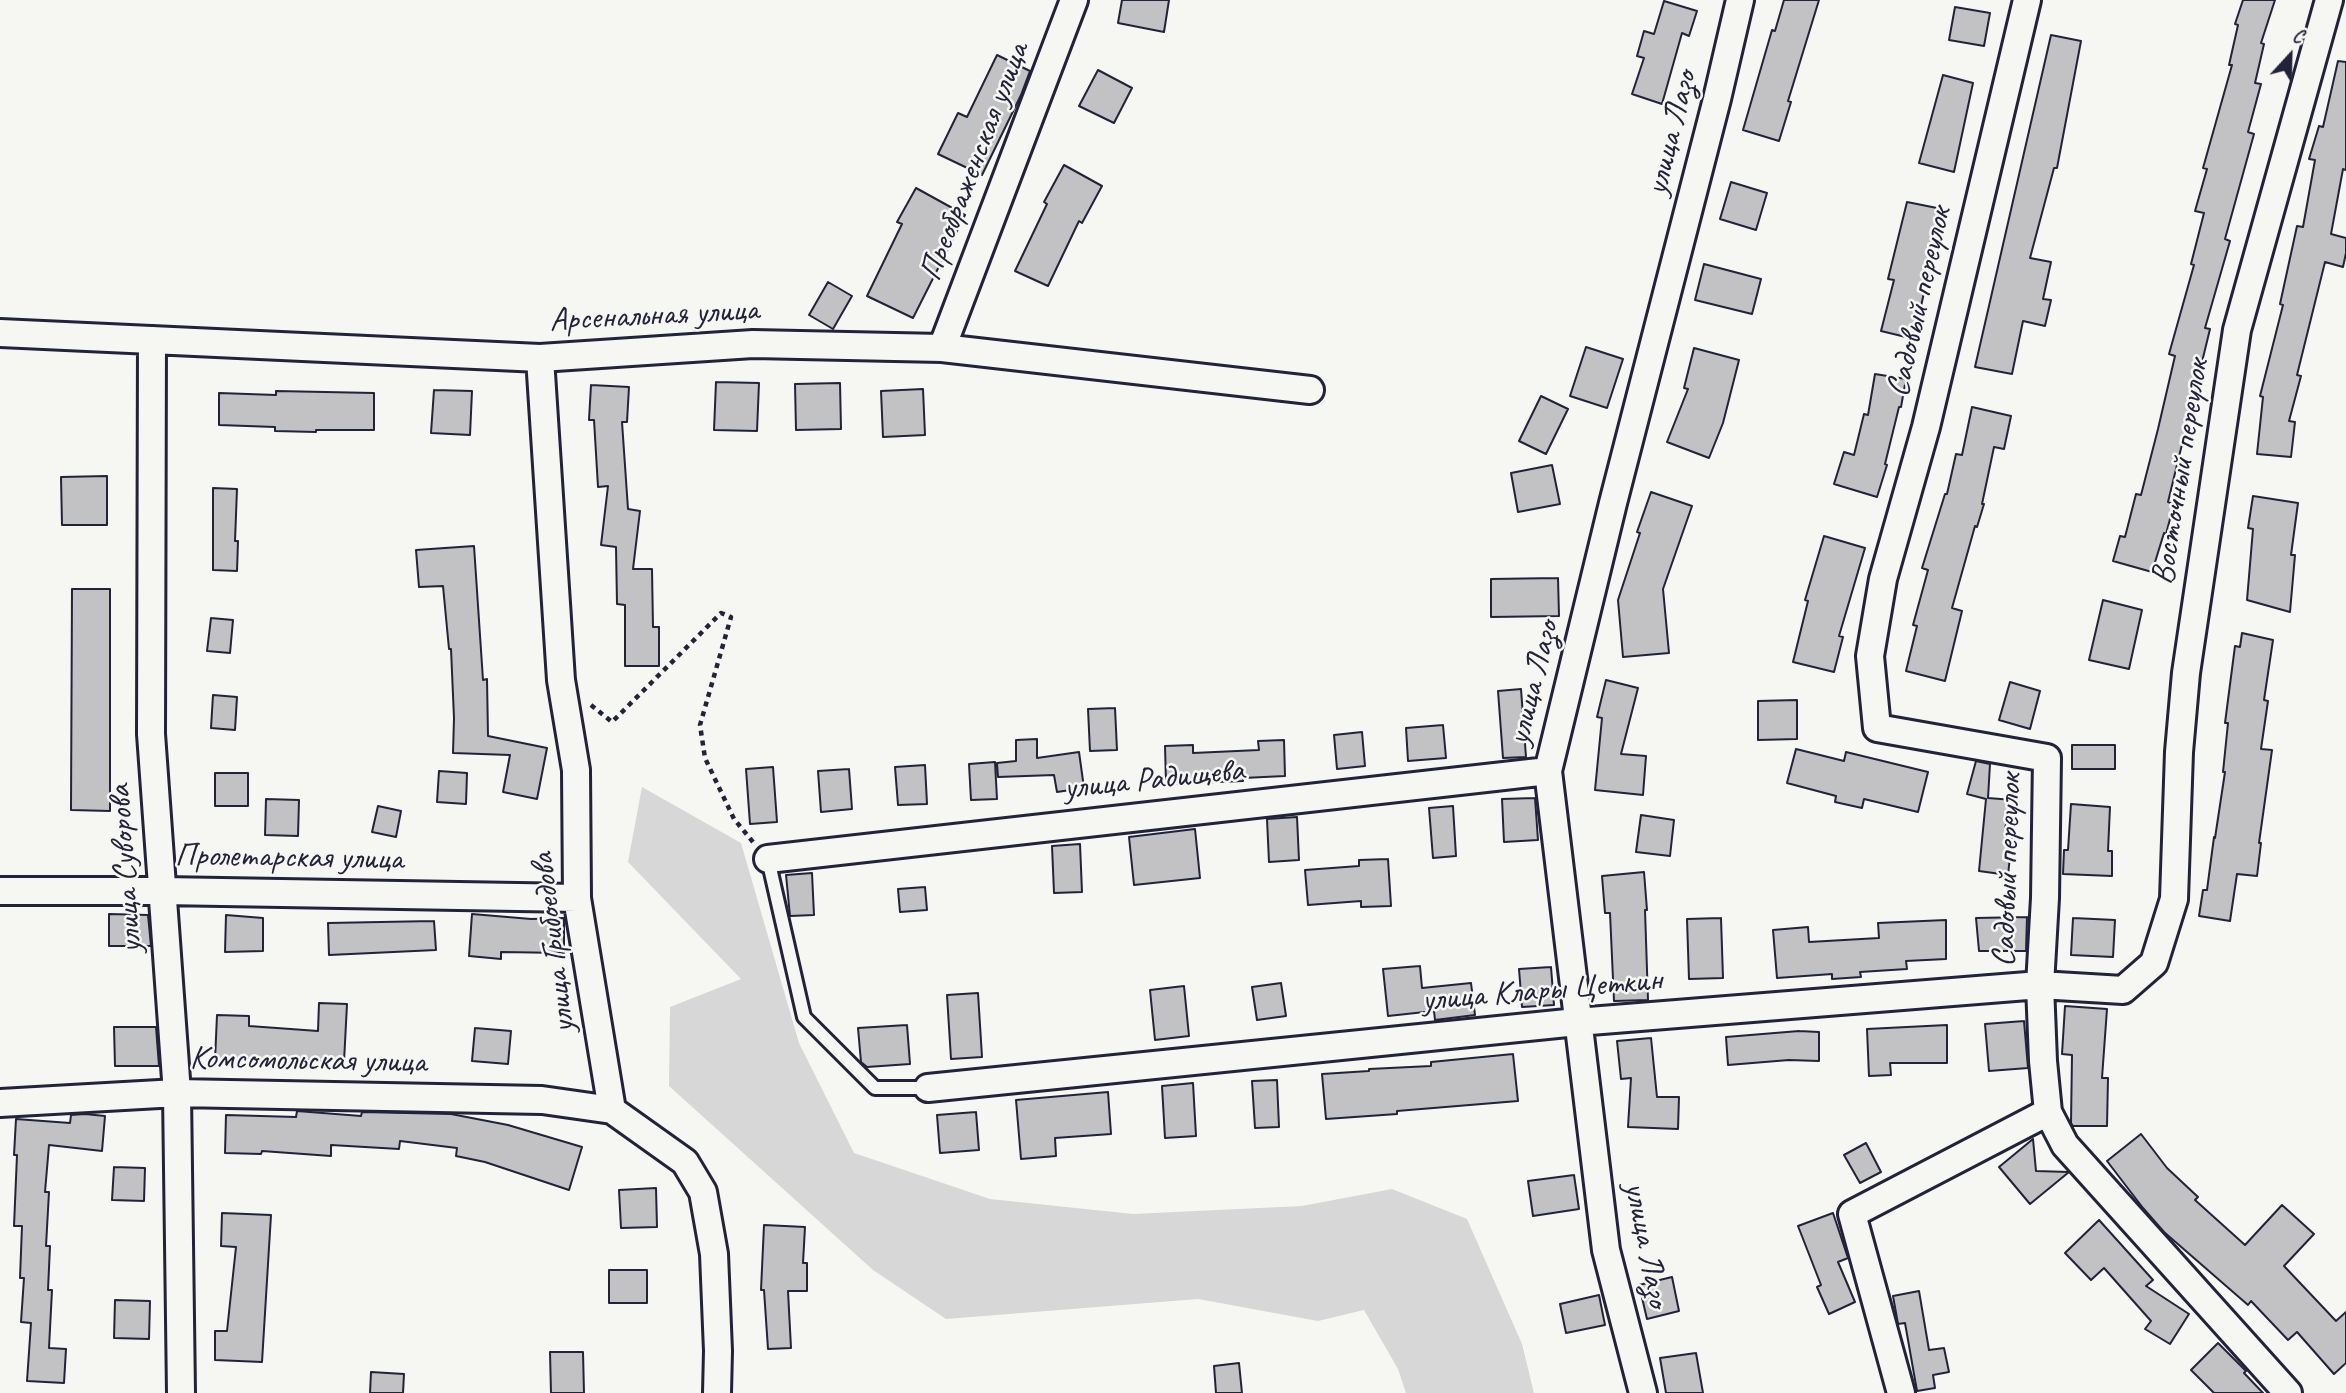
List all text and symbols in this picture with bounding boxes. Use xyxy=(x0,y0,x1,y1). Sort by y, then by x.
north arrow xyxy=(2255,21,2325,91)
text: С xyxy=(2289,24,2307,49)
street label: Преображенская улица xyxy=(911,37,1039,287)
street label: улица Лазо xyxy=(1637,67,1707,199)
street label: Садовый переулок xyxy=(1879,203,1961,401)
street label: Арсенальная улица xyxy=(548,291,760,341)
street label: Восточный переулок xyxy=(2144,356,2218,588)
street label: улица Лазо xyxy=(1499,617,1569,749)
street label: улица Радищева xyxy=(1062,751,1246,809)
street label: Садовый переулок xyxy=(1985,772,2031,968)
street label: улица Суворова xyxy=(100,783,152,955)
street label: Пролетарская улица xyxy=(175,836,403,880)
street label: улица Грибоедова xyxy=(523,851,585,1035)
street label: улица Клары Цеткин xyxy=(1420,961,1664,1021)
street label: Комсомольская улица xyxy=(190,1039,426,1083)
street label: улица Лазо xyxy=(1615,1179,1677,1311)

